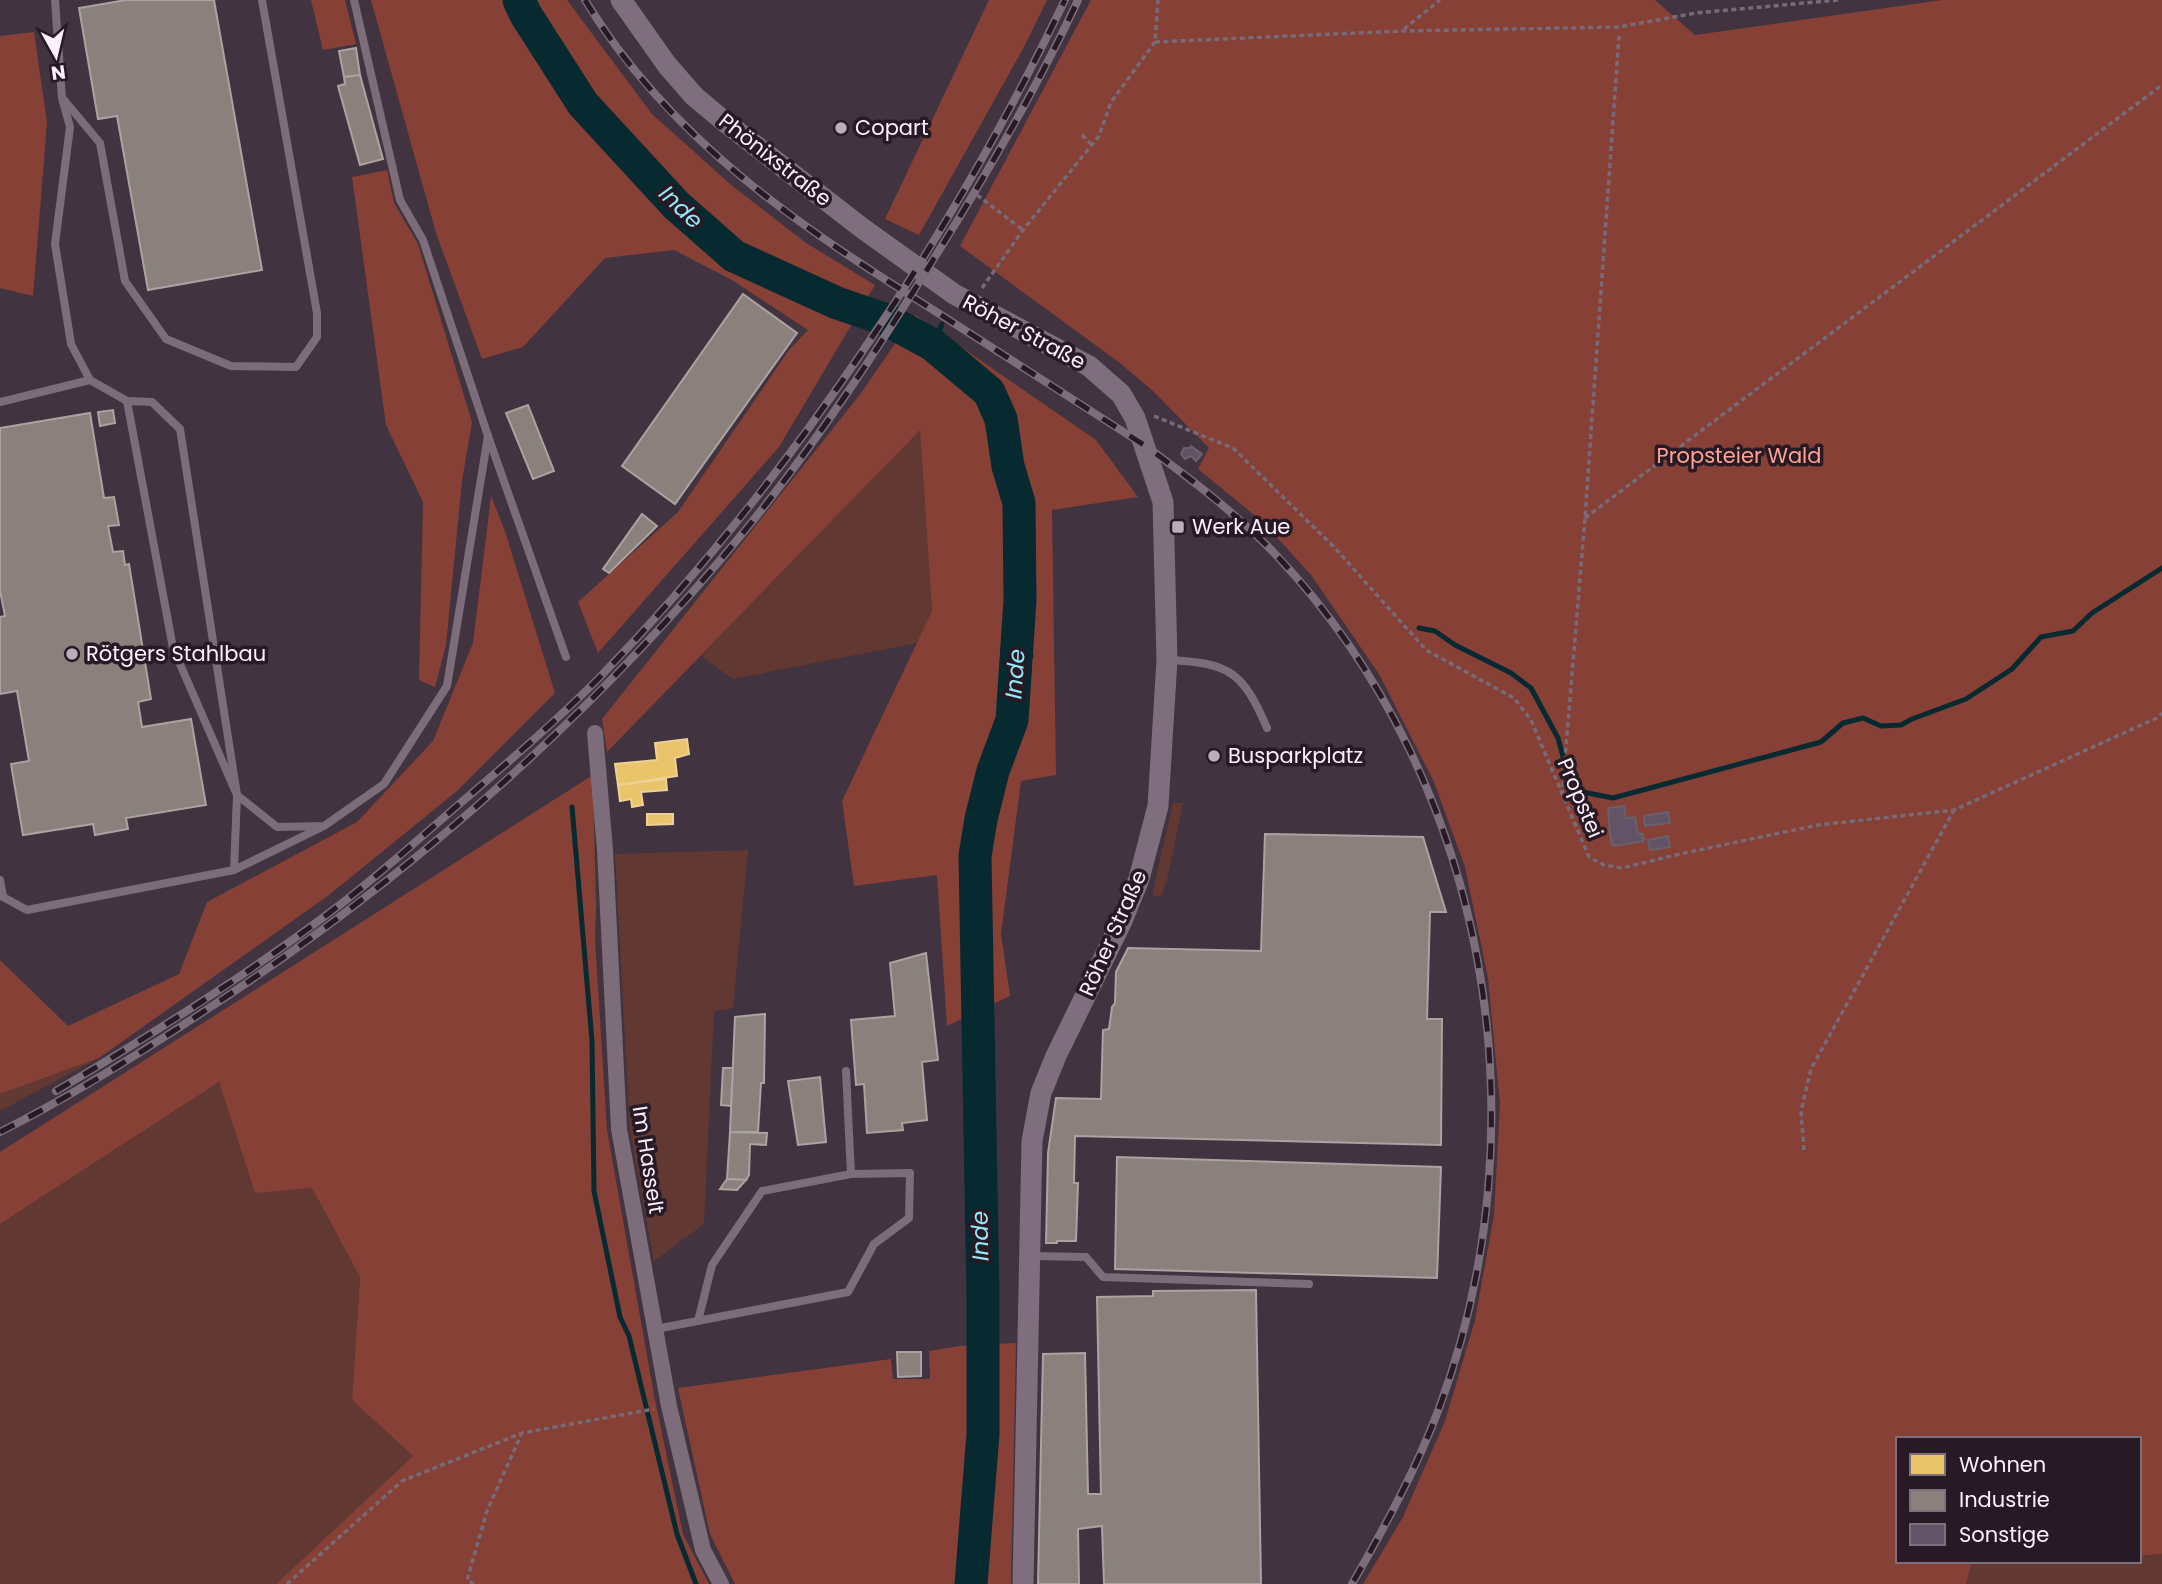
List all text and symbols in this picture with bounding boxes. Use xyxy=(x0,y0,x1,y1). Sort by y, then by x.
north arrow xyxy=(21,21,91,91)
text: N xyxy=(49,58,67,87)
street label: Phönixstraße xyxy=(713,106,838,213)
place label: Copart xyxy=(855,113,929,142)
marker: Copart xyxy=(833,120,849,136)
water label: Inde xyxy=(652,178,710,236)
street label: Röher Straße xyxy=(958,287,1091,376)
park label: Propsteier Wald xyxy=(1657,441,1821,470)
place label: Werk Aue xyxy=(1192,512,1290,541)
marker: Werk Aue xyxy=(1170,519,1186,535)
place label: Rötgers Stahlbau xyxy=(86,639,266,668)
marker: Rötgers Stahlbau xyxy=(64,646,80,662)
water label: Inde xyxy=(997,648,1033,700)
place label: Busparkplatz xyxy=(1228,741,1363,770)
marker: Busparkplatz xyxy=(1206,748,1222,764)
street label: Propstei xyxy=(1551,753,1610,842)
street label: Röher Straße xyxy=(1072,865,1153,1001)
street label: Im Hasselt xyxy=(626,1104,671,1216)
water label: Inde xyxy=(964,1211,996,1261)
legend xyxy=(1896,1437,2141,1563)
text: Wohnen xyxy=(1959,1450,2046,1479)
text: Industrie xyxy=(1959,1485,2050,1514)
text: Sonstige xyxy=(1959,1520,2049,1549)

